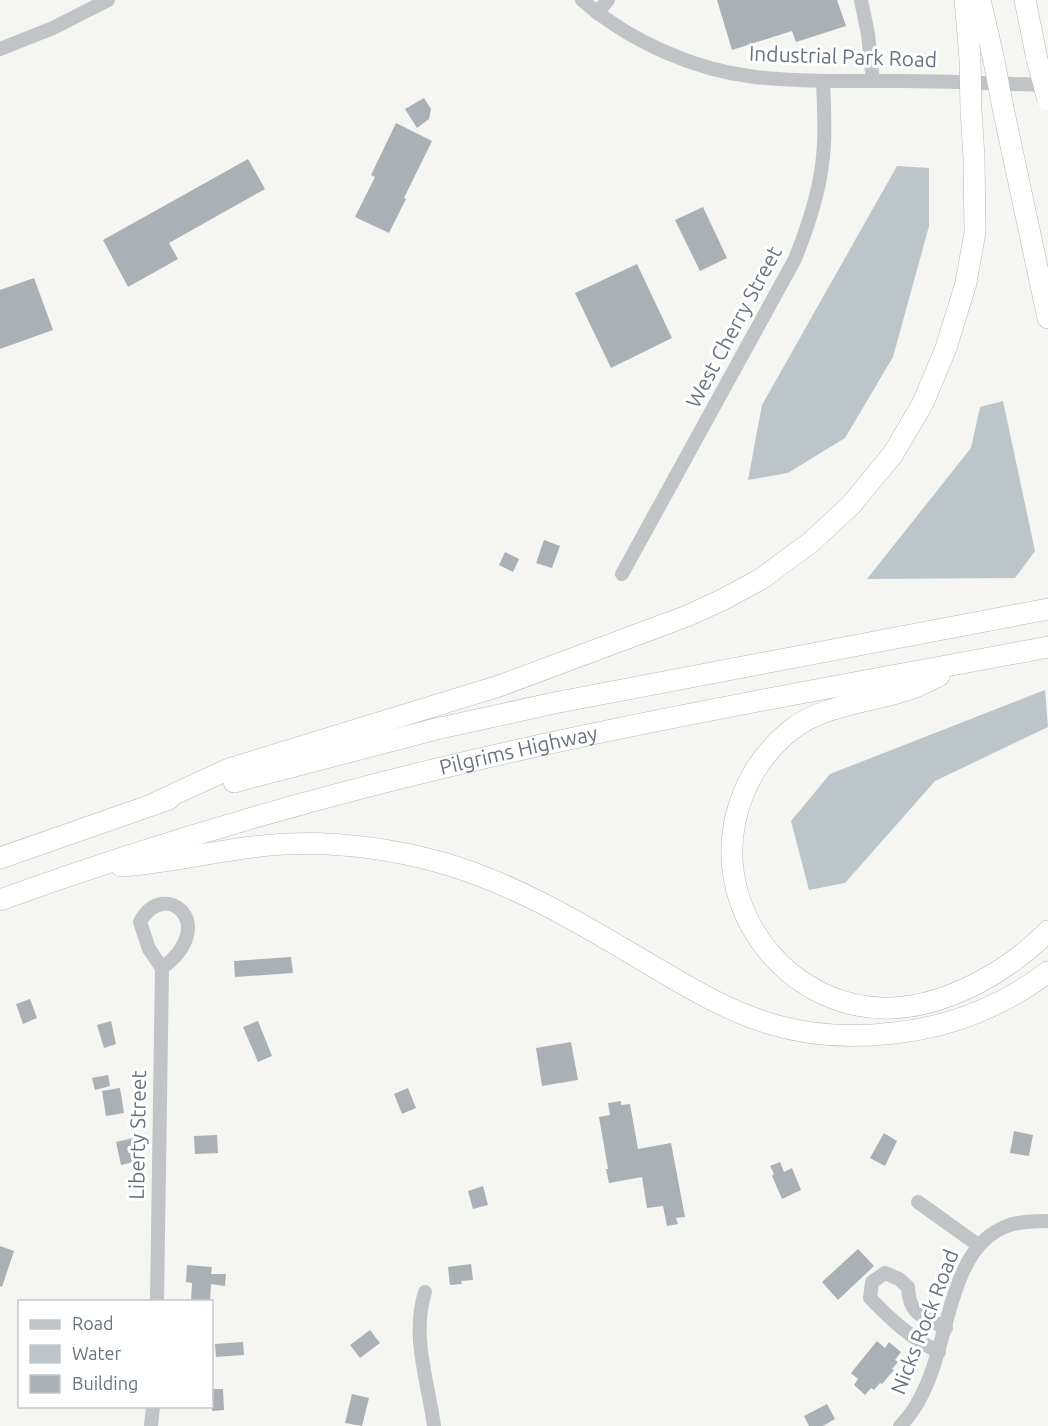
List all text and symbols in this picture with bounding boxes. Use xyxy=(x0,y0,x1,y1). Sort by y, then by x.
street label: Industrial Park Road xyxy=(749,41,937,71)
street label: West Cherry Street xyxy=(680,242,786,411)
street label: Pilgrims Highway xyxy=(437,720,600,779)
street label: Liberty Street xyxy=(124,1070,150,1200)
street label: Nicks Rock Road xyxy=(885,1246,963,1398)
legend xyxy=(18,1300,213,1408)
text: Road xyxy=(72,1313,114,1333)
text: Water xyxy=(72,1343,122,1363)
text: Building xyxy=(72,1373,138,1393)

